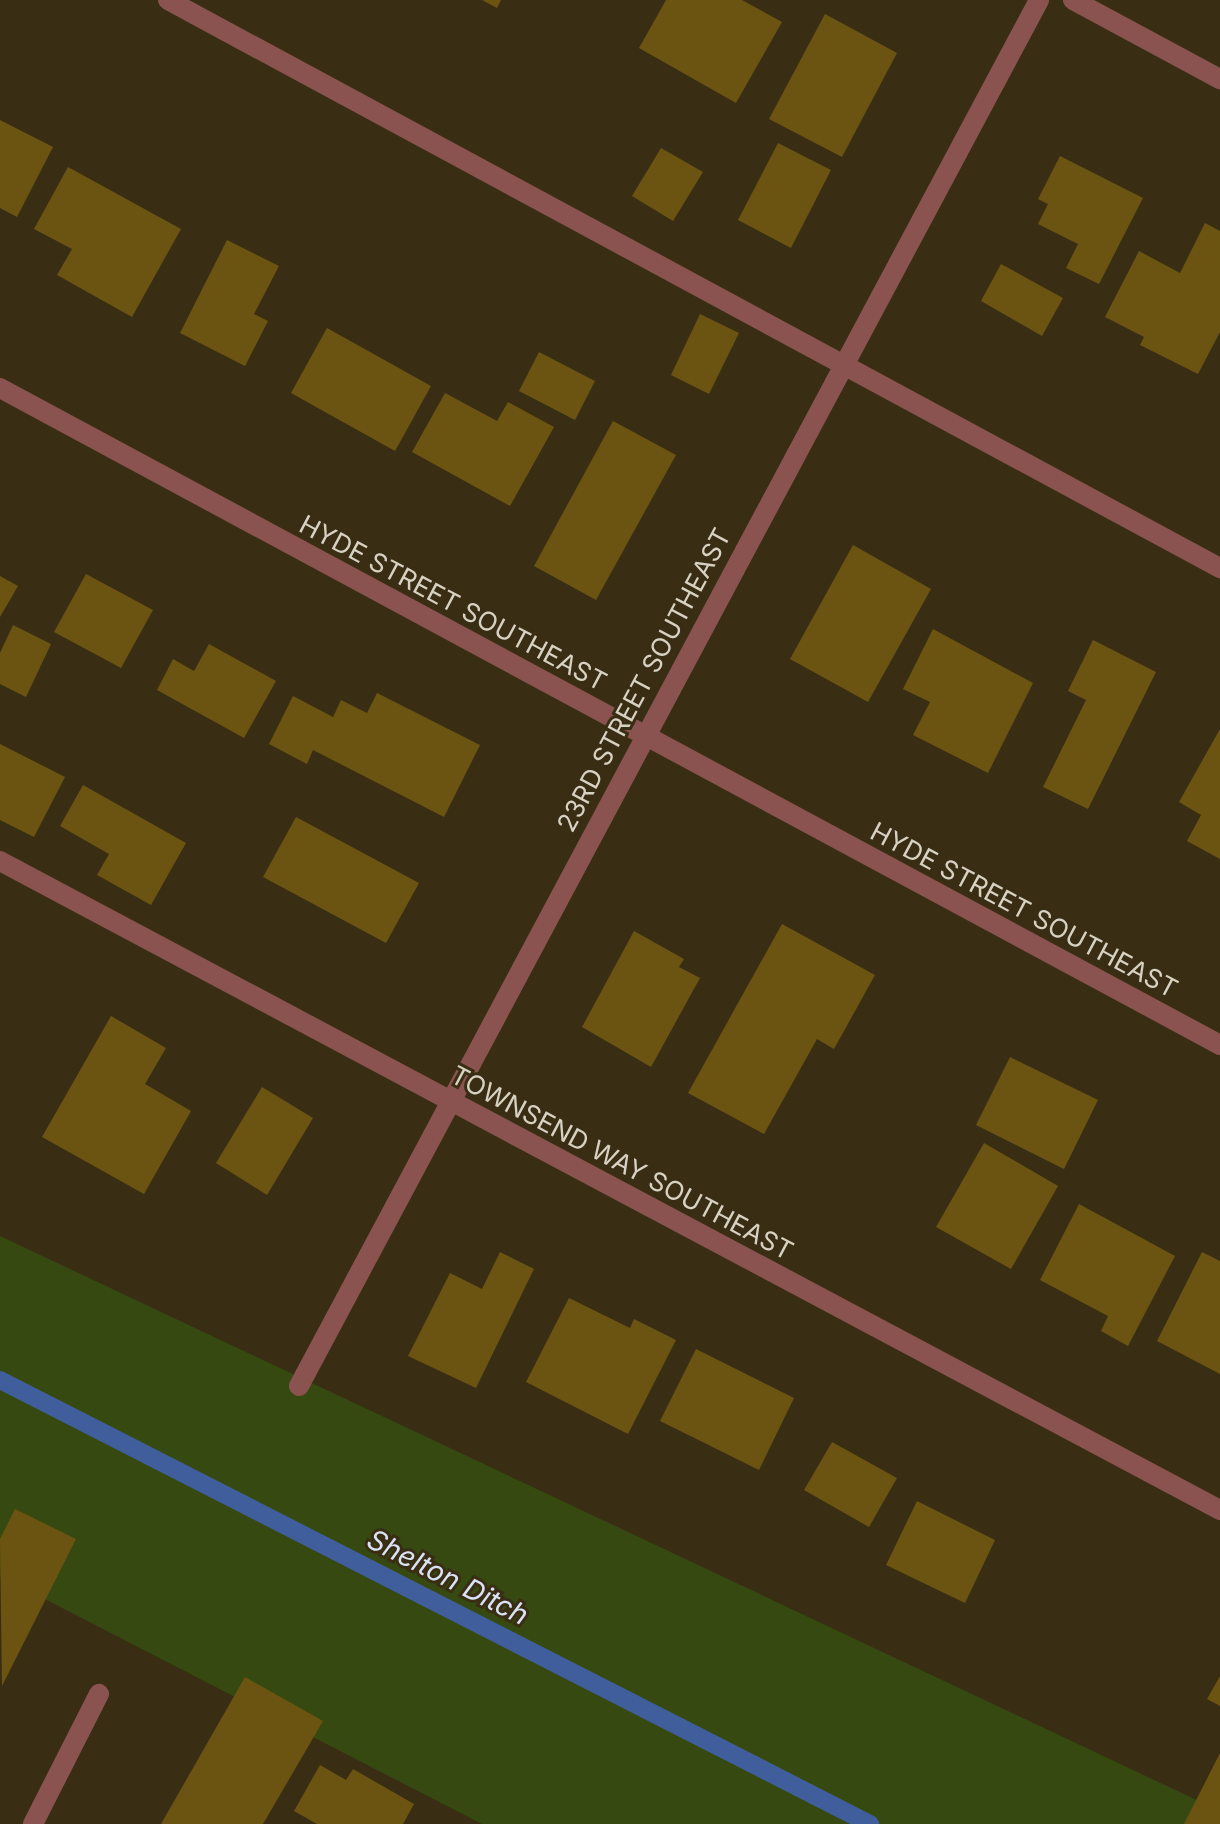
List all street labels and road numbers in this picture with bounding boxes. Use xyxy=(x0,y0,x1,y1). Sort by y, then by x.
street label: HYDE STREET SOUTHEAST xyxy=(294,509,612,697)
street label: 23RD STREET SOUTHEAST xyxy=(551,523,737,837)
street label: HYDE STREET SOUTHEAST xyxy=(865,816,1183,1004)
street label: TOWNSEND WAY SOUTHEAST xyxy=(445,1059,799,1267)

